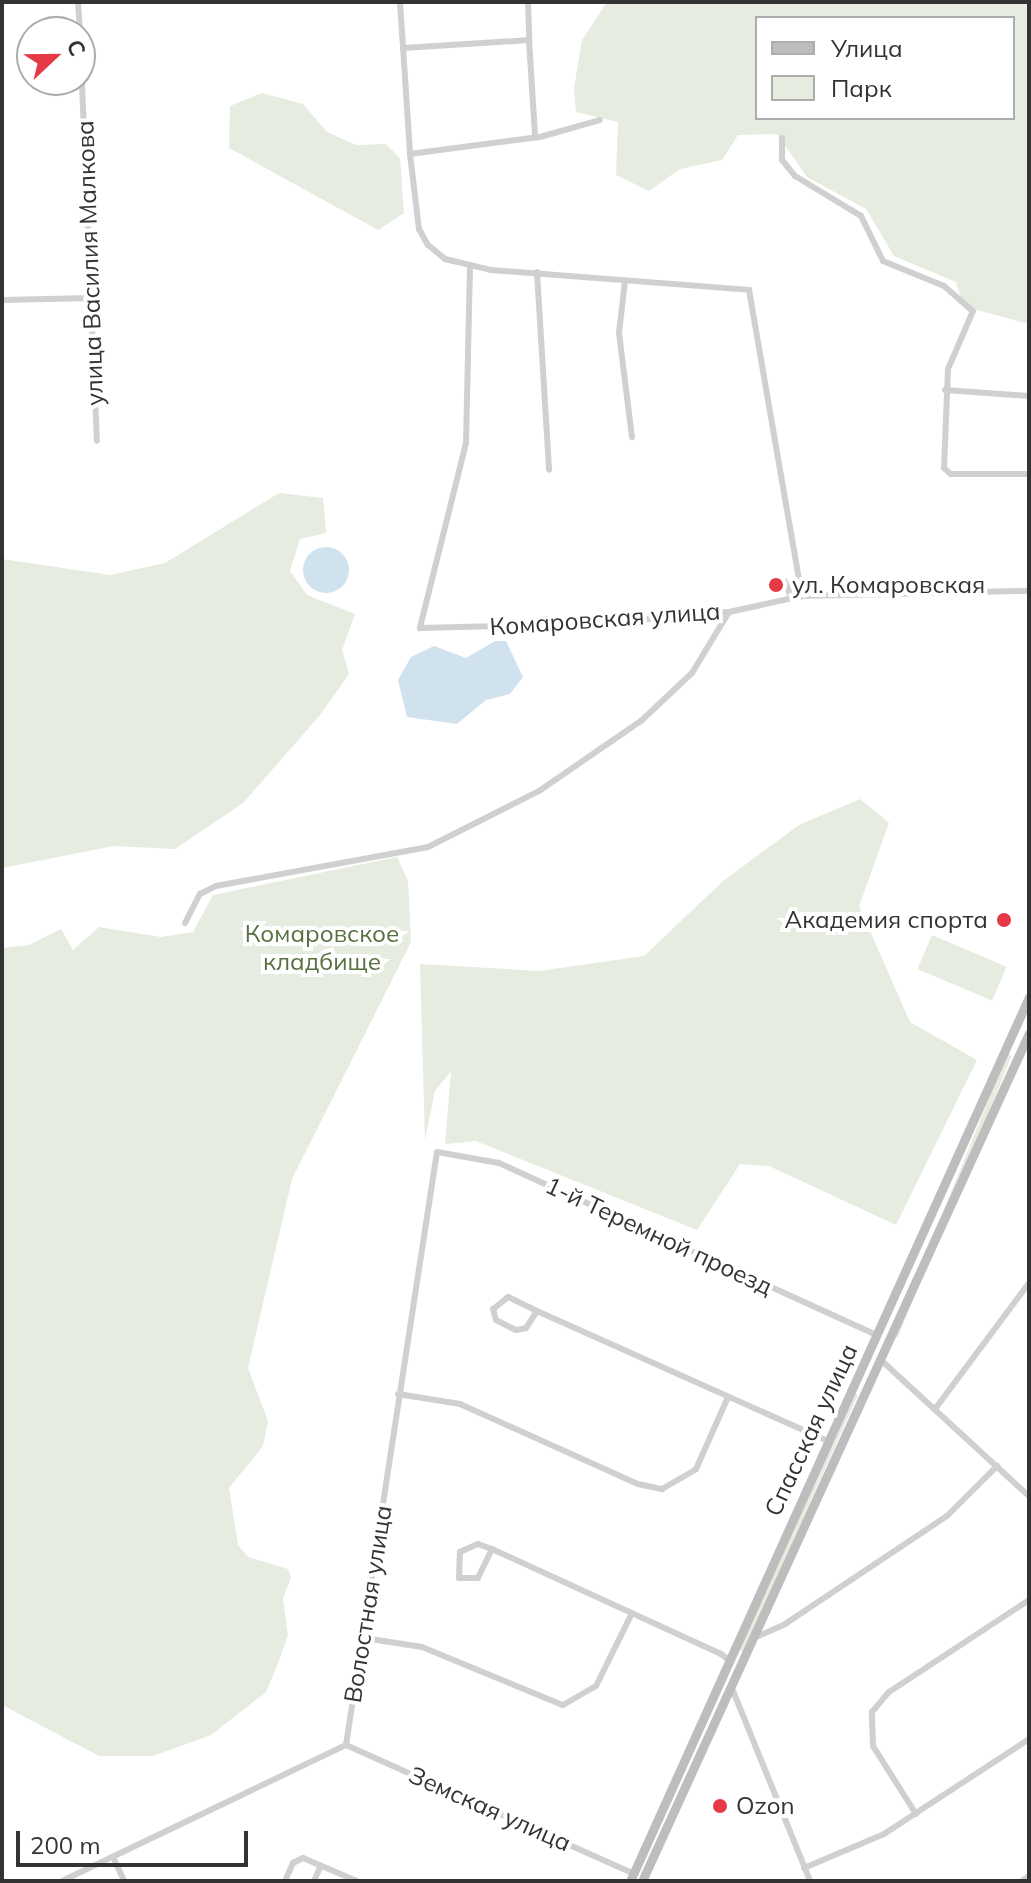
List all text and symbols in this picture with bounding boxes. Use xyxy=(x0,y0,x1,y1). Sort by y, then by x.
north arrow xyxy=(16,16,96,96)
legend xyxy=(755,16,1015,120)
text: Улица xyxy=(831,33,903,63)
text: С xyxy=(61,36,92,60)
text: Парк xyxy=(831,73,892,103)
street label: улица Василия Малкова xyxy=(71,120,109,406)
place label: ул. Комаровская xyxy=(792,571,985,599)
marker: ул. Комаровская xyxy=(767,576,785,594)
street label: Комаровская улица xyxy=(489,597,721,641)
place label: Академия спорта xyxy=(785,906,988,934)
marker: Академия спорта xyxy=(995,911,1013,929)
park label: Комаровское кладбище xyxy=(245,920,399,976)
street label: 1-й Теремной проезд xyxy=(541,1171,777,1301)
street label: Спасская улица xyxy=(759,1339,863,1521)
street label: Волостная улица xyxy=(338,1503,398,1705)
street label: Земская улица xyxy=(405,1760,575,1858)
place label: Ozon xyxy=(736,1792,795,1820)
marker: Ozon xyxy=(711,1797,729,1815)
scale bar xyxy=(20,1815,252,1865)
text: 200 m xyxy=(30,1830,101,1860)

